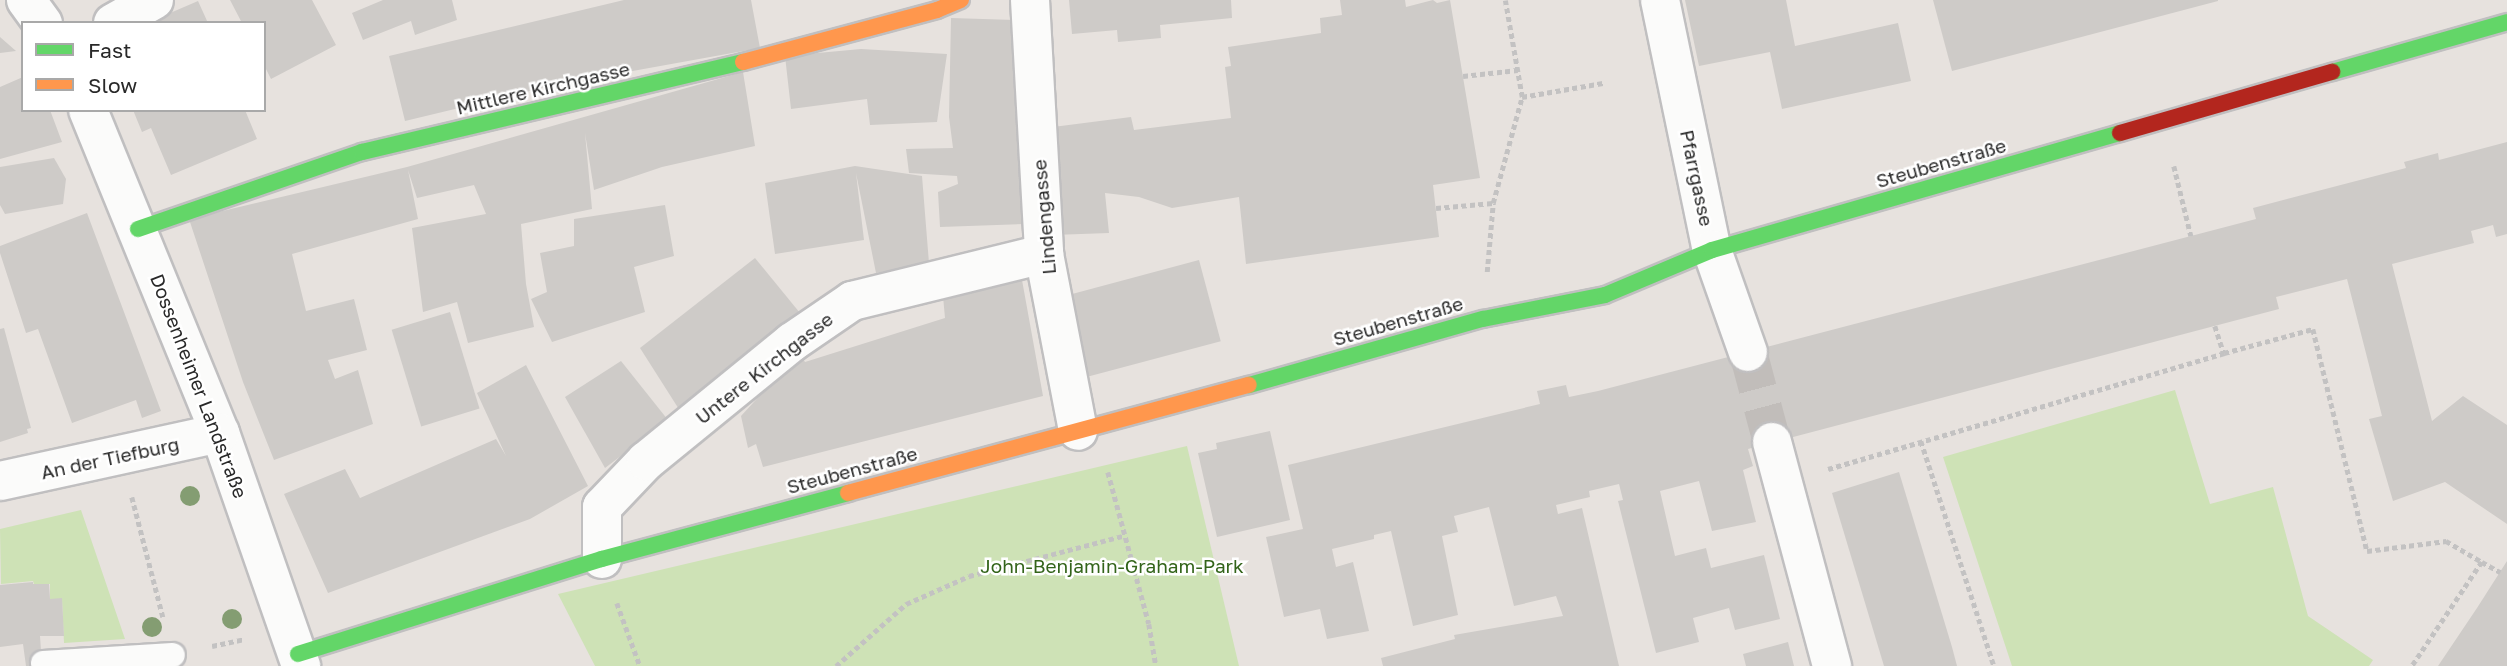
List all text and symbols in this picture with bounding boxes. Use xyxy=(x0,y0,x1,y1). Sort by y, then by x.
legend xyxy=(21,21,266,112)
text: Fast xyxy=(88,37,131,63)
street label: Mittlere Kirchgasse xyxy=(454,57,632,119)
text: Slow xyxy=(88,72,137,98)
street label: Pfarrgasse xyxy=(1676,128,1718,228)
street label: Steubenstraße xyxy=(1873,134,2009,192)
street label: Lindengasse xyxy=(1028,158,1060,276)
street label: Dossenheimer Landstraße xyxy=(146,271,252,501)
street label: Steubenstraße xyxy=(1330,292,1466,350)
street label: Untere Kirchgasse xyxy=(691,307,837,429)
street label: An der Tiefburg xyxy=(39,432,181,484)
street label: Steubenstraße xyxy=(784,442,920,498)
park label: John-Benjamin-Graham-Park xyxy=(980,555,1244,577)

